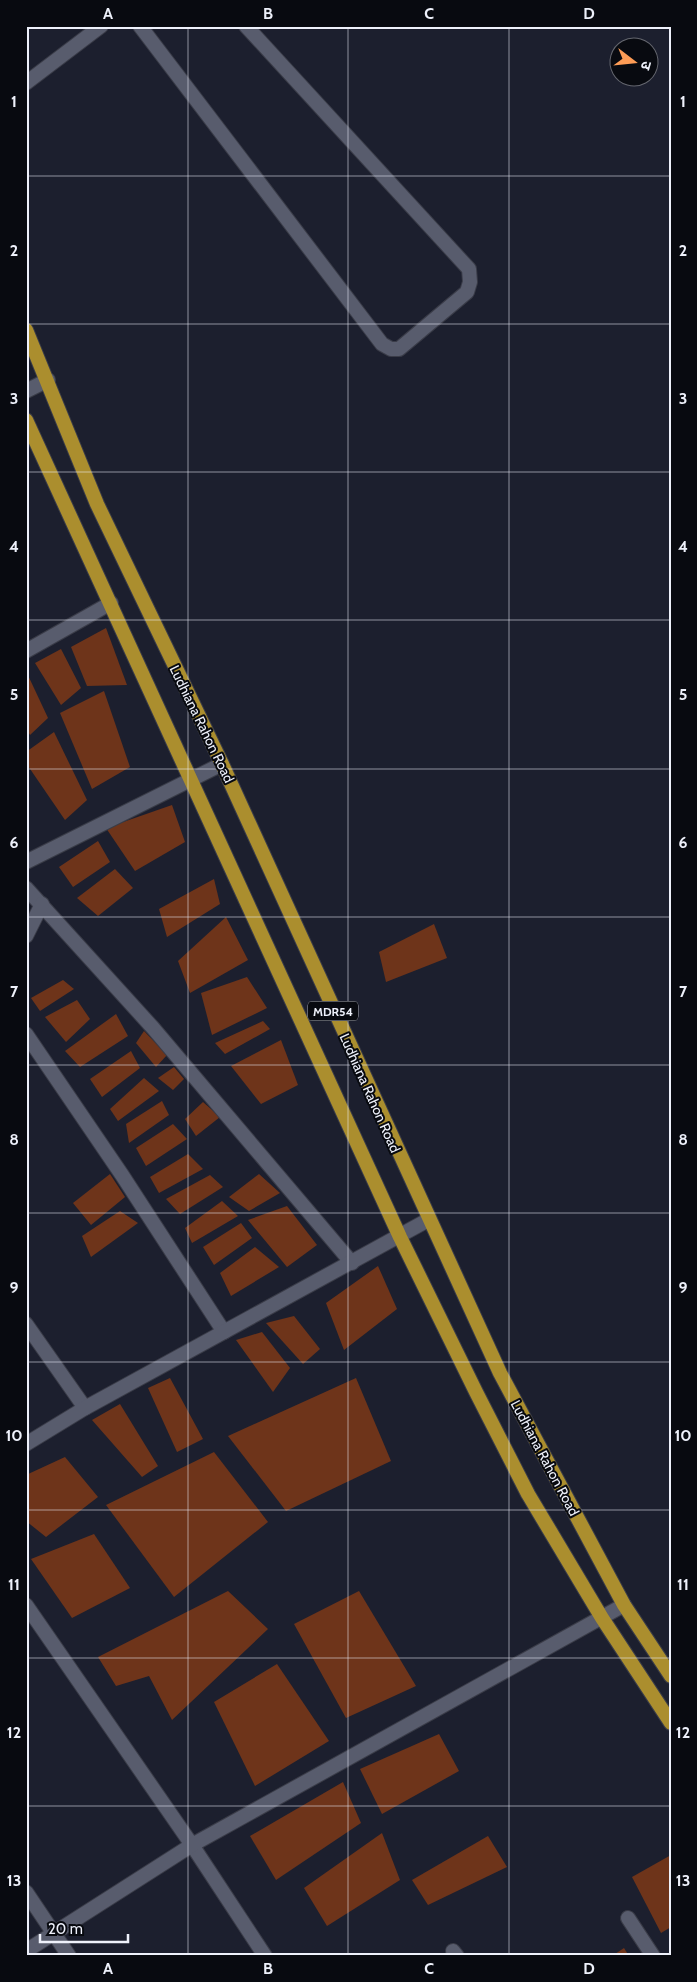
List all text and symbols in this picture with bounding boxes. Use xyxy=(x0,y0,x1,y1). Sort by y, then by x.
text: A xyxy=(103,4,113,23)
text: B xyxy=(263,4,273,23)
text: C xyxy=(424,4,434,23)
text: D xyxy=(583,4,595,23)
north arrow xyxy=(610,38,660,88)
text: उ xyxy=(636,59,656,73)
text: 1 xyxy=(11,92,17,111)
text: 1 xyxy=(680,92,686,111)
text: 2 xyxy=(10,241,18,260)
text: 2 xyxy=(679,241,687,260)
text: 3 xyxy=(10,389,18,408)
text: 3 xyxy=(679,389,687,408)
text: 4 xyxy=(9,537,19,556)
text: 4 xyxy=(678,537,688,556)
street label: Ludhiana Rahon Road xyxy=(166,662,238,786)
text: 5 xyxy=(10,685,18,704)
text: 5 xyxy=(679,685,687,704)
text: 6 xyxy=(10,833,19,852)
text: 6 xyxy=(679,833,688,852)
text: 7 xyxy=(10,982,19,1001)
text: 7 xyxy=(679,982,688,1001)
road number: MDR54 xyxy=(308,1001,358,1020)
street label: Ludhiana Rahon Road xyxy=(336,1031,404,1155)
text: 8 xyxy=(9,1130,19,1149)
text: 8 xyxy=(678,1130,688,1149)
text: 9 xyxy=(10,1278,19,1297)
text: 9 xyxy=(679,1278,688,1297)
street label: Ludhiana Rahon Road xyxy=(507,1397,583,1519)
text: 10 xyxy=(5,1426,23,1445)
text: 10 xyxy=(674,1426,692,1445)
text: 11 xyxy=(8,1575,20,1594)
text: 11 xyxy=(677,1575,689,1594)
text: 12 xyxy=(7,1723,21,1742)
text: 12 xyxy=(676,1723,690,1742)
text: 13 xyxy=(7,1871,21,1890)
text: 13 xyxy=(676,1871,690,1890)
scale bar xyxy=(40,1912,128,1944)
text: 20 m xyxy=(48,1920,83,1938)
text: A xyxy=(103,1959,113,1978)
text: B xyxy=(263,1959,273,1978)
text: C xyxy=(424,1959,434,1978)
text: D xyxy=(583,1959,595,1978)

